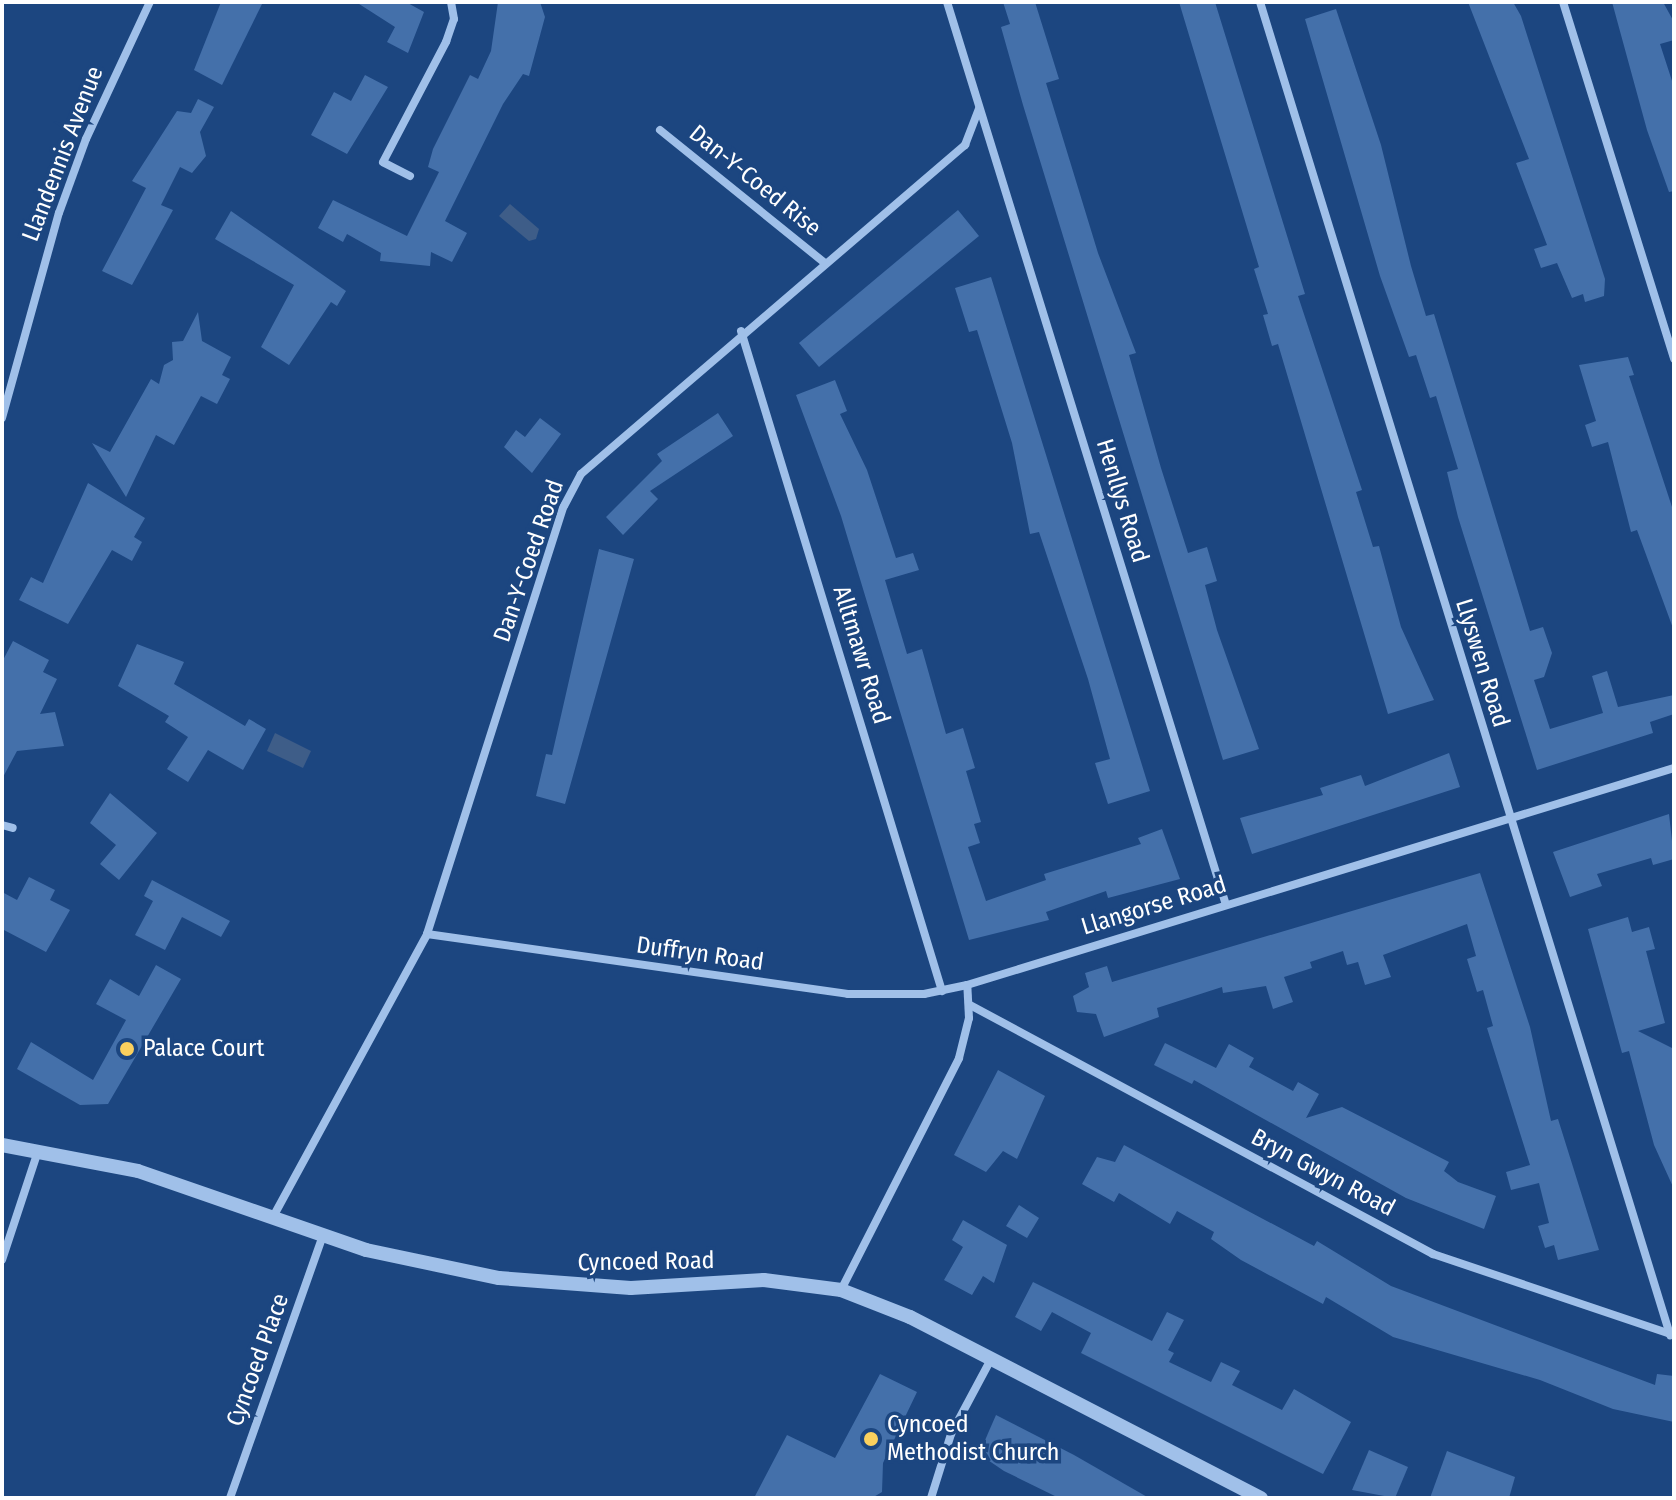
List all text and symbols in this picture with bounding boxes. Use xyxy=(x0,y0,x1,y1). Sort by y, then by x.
street label: Llandennis Avenue xyxy=(16,62,110,246)
street label: Dan-Y-Coed Rise xyxy=(683,119,827,243)
street label: Henllys Road xyxy=(1090,436,1154,566)
street label: Dan-Y-Coed Road xyxy=(488,476,570,646)
street label: Alltmawr Road xyxy=(826,583,896,727)
street label: Llyswen Road xyxy=(1449,595,1515,731)
street label: Llangorse Road xyxy=(1078,870,1230,942)
street label: Duffryn Road xyxy=(634,931,766,977)
place label: Palace Court xyxy=(143,1035,264,1063)
marker: Palace Court xyxy=(118,1040,136,1058)
street label: Bryn Gwyn Road xyxy=(1246,1123,1400,1223)
street label: Cyncoed Road xyxy=(577,1246,715,1278)
street label: Cyncoed Place xyxy=(221,1290,295,1430)
place label: Cyncoed Methodist Church xyxy=(887,1411,1059,1467)
marker: Cyncoed Methodist Church xyxy=(862,1430,880,1448)

